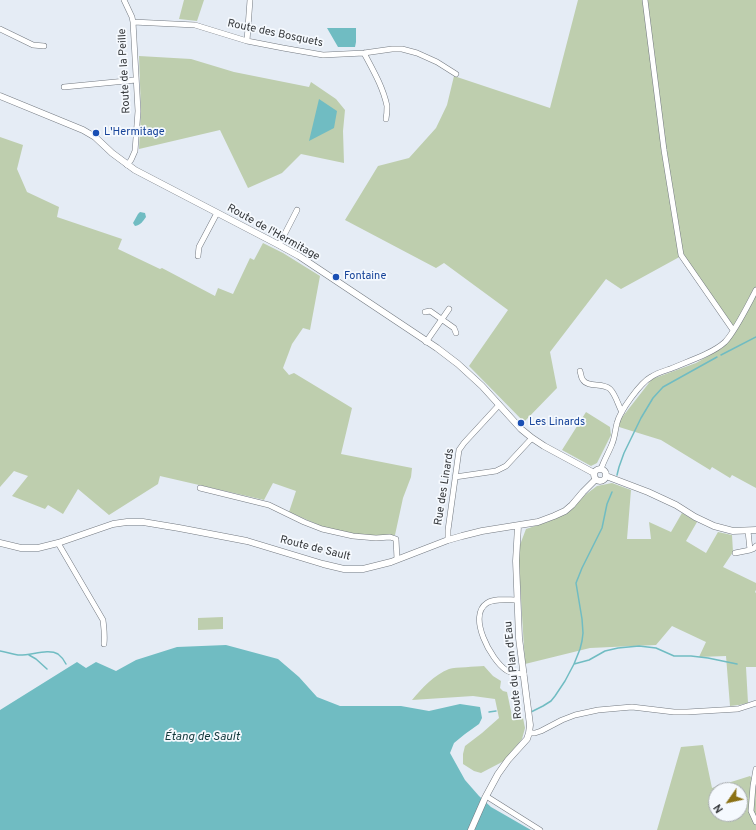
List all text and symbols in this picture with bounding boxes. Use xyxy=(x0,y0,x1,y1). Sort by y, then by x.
street label: Route des Bosquets xyxy=(226,17,324,51)
street label: Route de la Peille xyxy=(116,28,134,114)
place label: L'Hermitage xyxy=(104,126,165,140)
marker: L'Hermitage xyxy=(91,128,101,138)
street label: Route de l'Hermitage xyxy=(224,202,322,264)
place label: Fontaine xyxy=(344,270,386,284)
marker: Fontaine xyxy=(331,272,341,282)
place label: Les Linards xyxy=(529,416,585,430)
marker: Les Linards xyxy=(516,418,526,428)
street label: Rue des Linards xyxy=(432,447,458,527)
street label: Route de Sault xyxy=(278,534,352,564)
street label: Route du Plan d'Eau xyxy=(502,620,526,720)
water label: Étang de Sault xyxy=(164,731,240,745)
north arrow xyxy=(708,782,748,822)
text: N xyxy=(711,801,727,815)

